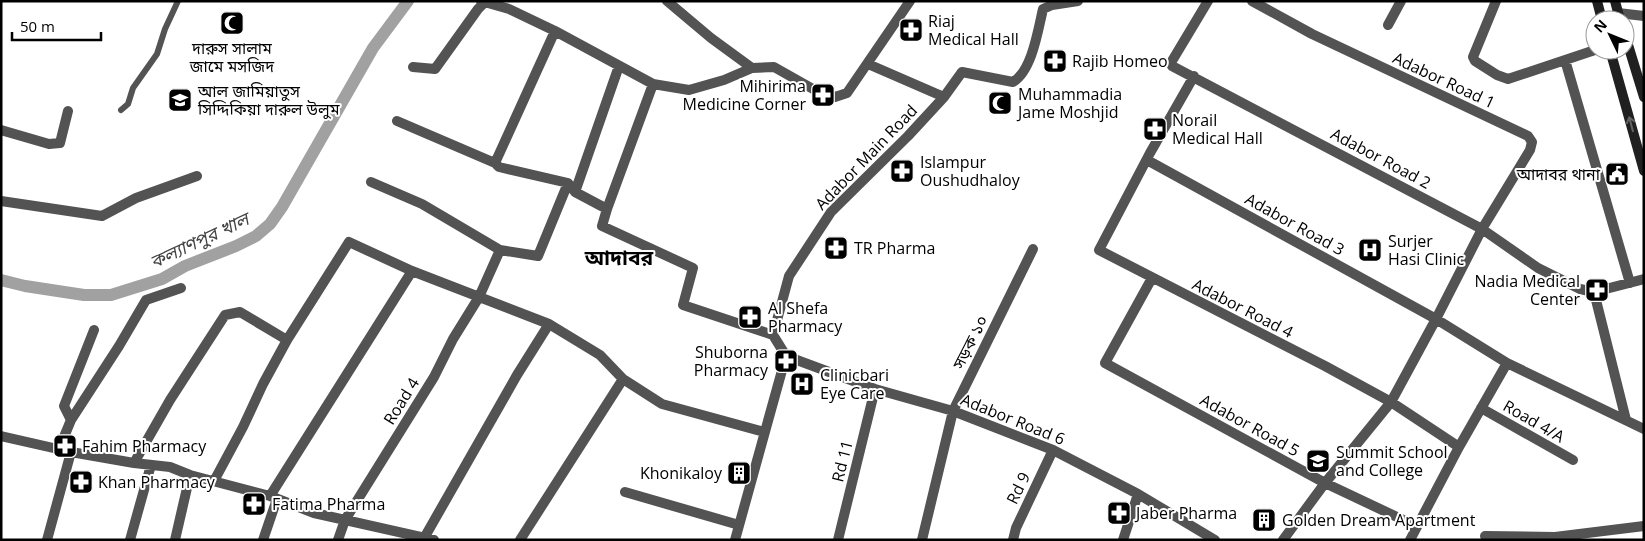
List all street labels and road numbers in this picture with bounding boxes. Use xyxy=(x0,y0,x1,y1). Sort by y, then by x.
street label: Adabor Road 1 xyxy=(1389,47,1499,113)
street label: Adabor Main Road xyxy=(810,100,922,214)
street label: Adabor Road 2 xyxy=(1327,122,1435,194)
street label: Adabor Road 3 xyxy=(1241,188,1349,260)
street label: Adabor Road 4 xyxy=(1189,273,1297,343)
street label: সড়ক ১০ xyxy=(947,311,993,373)
street label: Road 4 xyxy=(378,373,424,429)
street label: Adabor Road 6 xyxy=(958,388,1068,450)
street label: Adabor Road 5 xyxy=(1196,389,1304,461)
street label: Road 4/A xyxy=(1499,395,1569,448)
street label: Rd 11 xyxy=(826,438,858,484)
street label: Rd 9 xyxy=(1001,468,1035,508)

